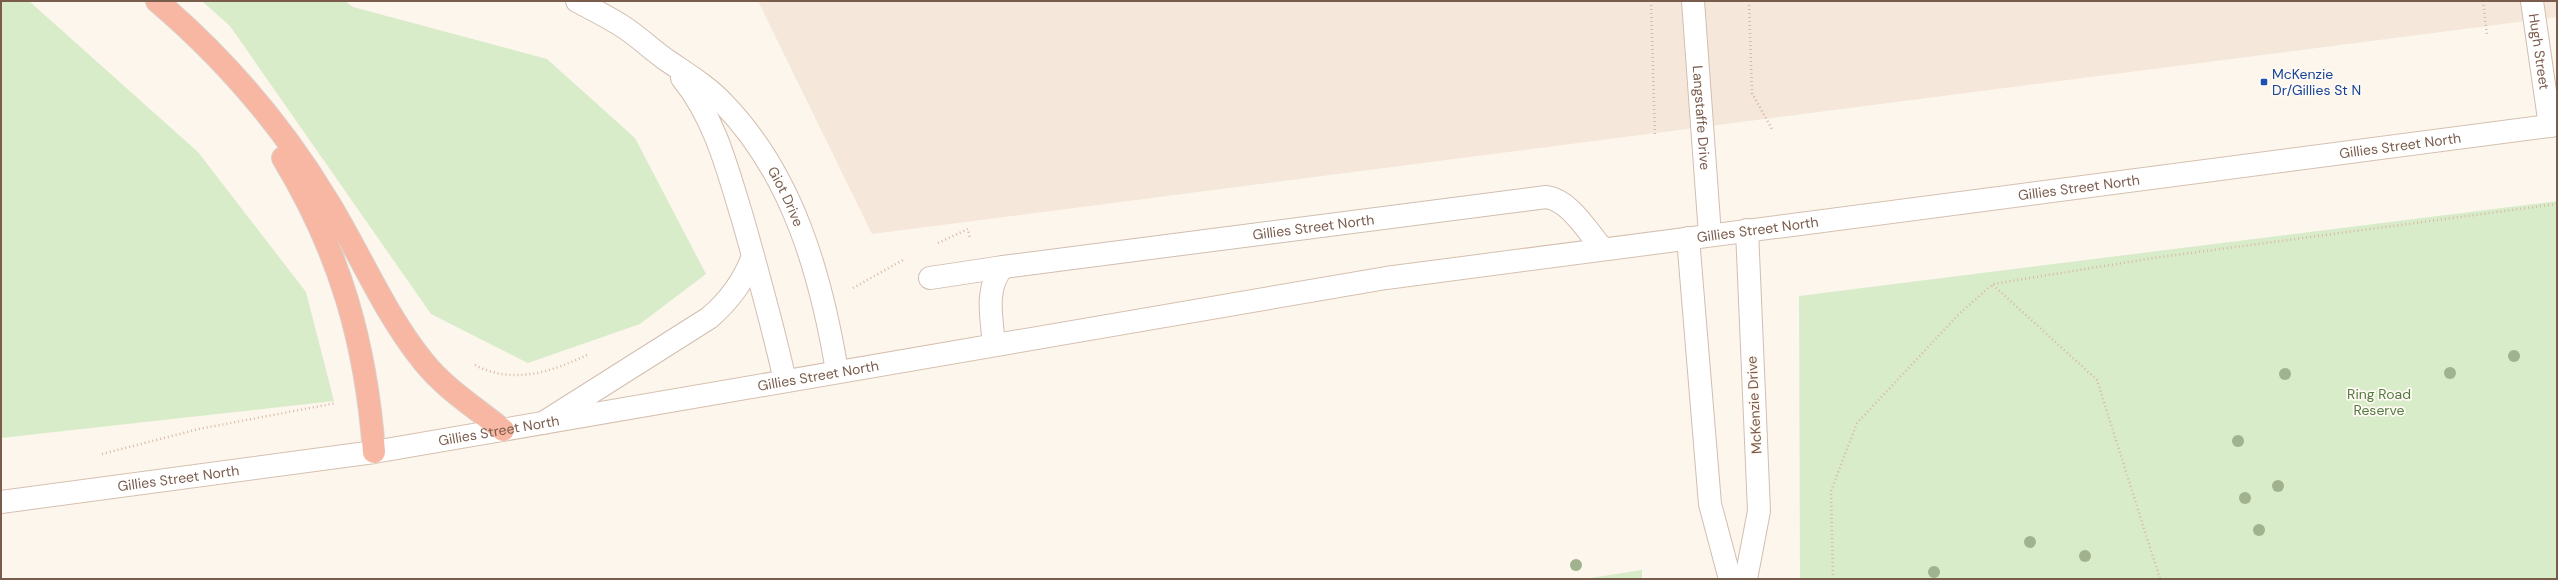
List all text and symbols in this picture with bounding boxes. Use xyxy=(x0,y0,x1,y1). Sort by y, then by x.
street label: Hugh Street xyxy=(2525,12,2554,91)
street label: Langstaffe Drive xyxy=(1689,65,1714,171)
place label: McKenzie Dr/Gillies St N xyxy=(2272,65,2361,99)
marker: McKenzie Dr/Gillies St N xyxy=(2259,77,2269,87)
street label: Gillies Street North xyxy=(2338,129,2462,162)
street label: Giot Drive xyxy=(764,163,808,229)
street label: Gillies Street North xyxy=(2017,171,2141,204)
street label: Gillies Street North xyxy=(1251,210,1375,244)
street label: Gillies Street North xyxy=(1696,213,1820,246)
street label: Gillies Street North xyxy=(756,356,880,395)
street label: McKenzie Drive xyxy=(1742,356,1766,454)
park label: Ring Road Reserve xyxy=(2347,385,2411,419)
street label: Gillies Street North xyxy=(437,411,561,450)
street label: Gillies Street North xyxy=(116,461,240,495)

